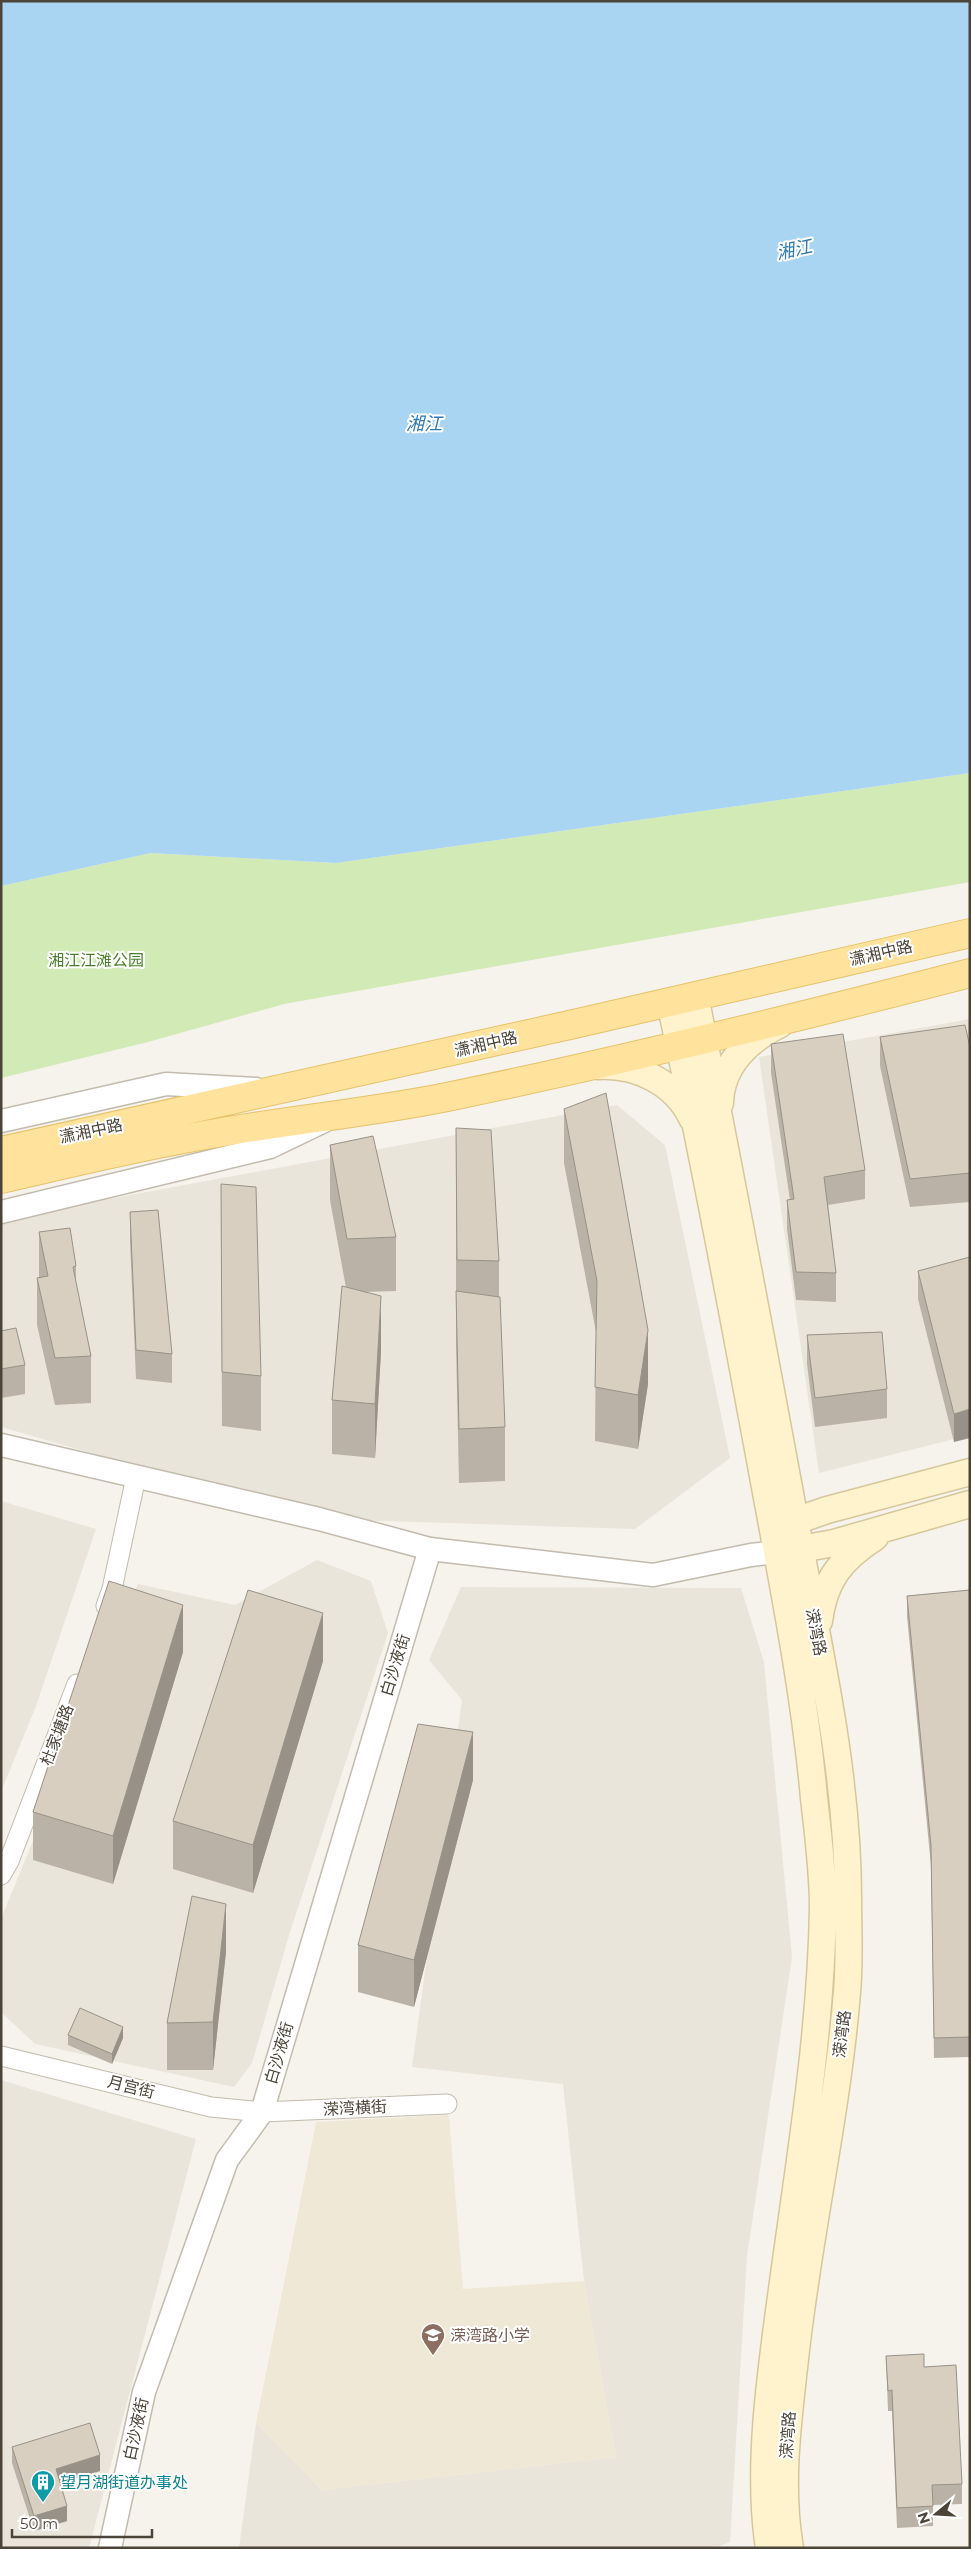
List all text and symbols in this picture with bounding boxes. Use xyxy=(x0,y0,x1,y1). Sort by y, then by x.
water label: 湘江 xyxy=(774,235,816,265)
water label: 湘江 xyxy=(406,413,444,435)
street label: 潇湘中路 xyxy=(848,937,914,969)
park label: 湘江江滩公园 xyxy=(48,951,144,970)
street label: 潇湘中路 xyxy=(453,1028,519,1060)
street label: 潇湘中路 xyxy=(58,1115,124,1147)
street label: 溁湾路 xyxy=(802,1607,830,1657)
street label: 白沙液街 xyxy=(377,1632,413,1698)
street label: 杜家塘路 xyxy=(37,1702,77,1768)
street label: 溁湾路 xyxy=(830,2009,854,2059)
street label: 白沙液街 xyxy=(261,2020,297,2086)
street label: 月宫街 xyxy=(105,2072,157,2102)
street label: 溁湾横街 xyxy=(323,2097,387,2119)
school or university icon: 溁湾路小学 xyxy=(420,2322,446,2356)
place label: 溁湾路小学 xyxy=(450,2326,530,2345)
street label: 白沙液街 xyxy=(120,2396,152,2462)
street label: 溁湾路 xyxy=(777,2410,799,2460)
building icon: 望月湖街道办事处 xyxy=(30,2469,56,2503)
place label: 望月湖街道办事处 xyxy=(60,2473,188,2492)
north arrow xyxy=(911,2489,961,2539)
scale bar xyxy=(12,2506,152,2538)
text: N xyxy=(913,2510,934,2526)
text: 50 m xyxy=(20,2514,58,2533)

